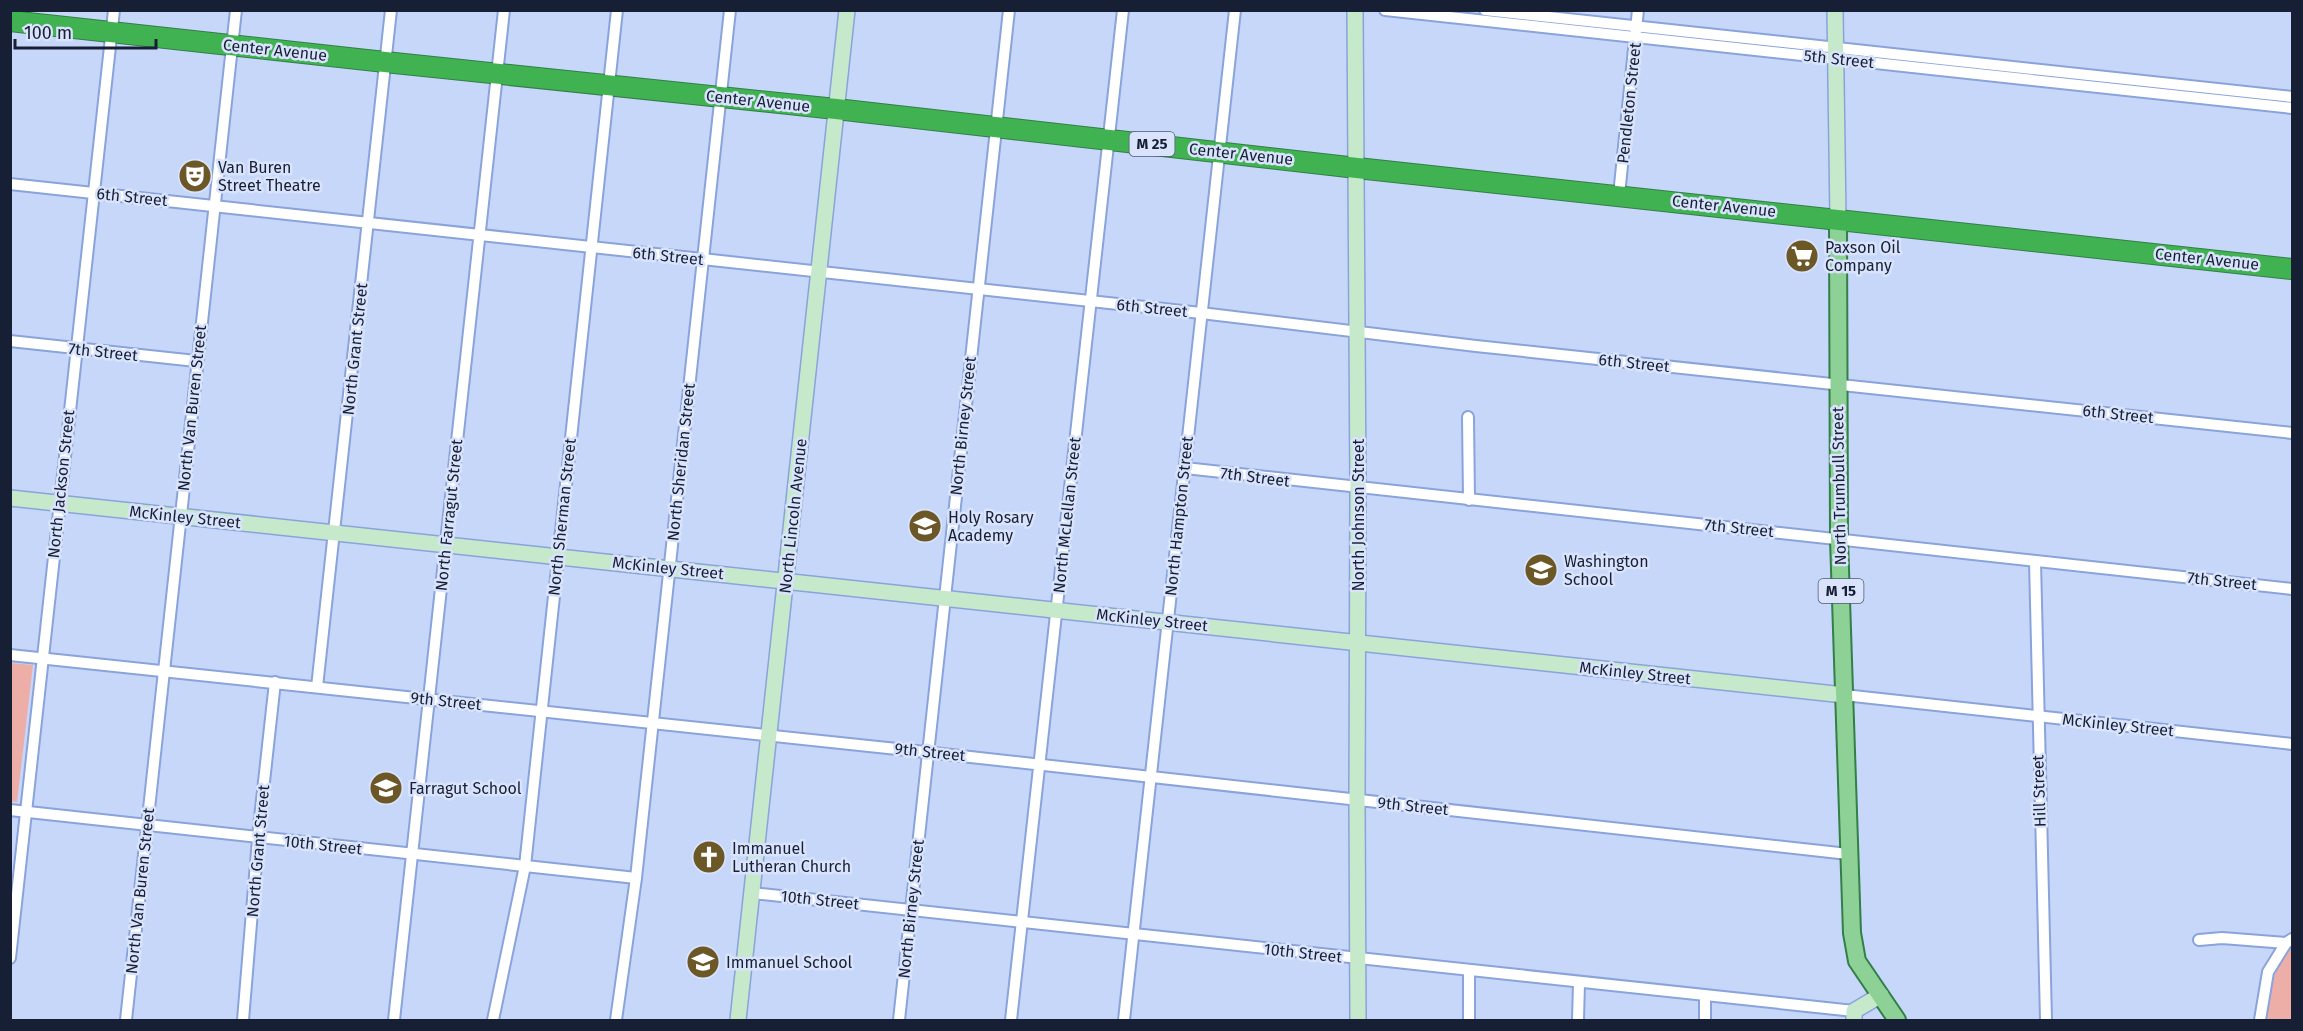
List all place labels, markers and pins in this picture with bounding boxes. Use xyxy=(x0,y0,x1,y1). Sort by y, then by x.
theatre icon: Van Buren Street Theatre xyxy=(177,158,213,194)
place label: Van Buren Street Theatre xyxy=(218,158,321,195)
supermarket icon: Paxson Oil Company xyxy=(1784,238,1820,274)
place label: Paxson Oil Company xyxy=(1825,238,1901,275)
school or university icon: Holy Rosary Academy xyxy=(907,508,943,544)
place label: Holy Rosary Academy xyxy=(948,508,1034,545)
school or university icon: Washington School xyxy=(1523,552,1559,588)
place label: Washington School xyxy=(1564,552,1649,589)
school or university icon: Farragut School xyxy=(368,770,404,806)
place label: Farragut School xyxy=(409,779,522,798)
church icon: Immanuel Lutheran Church xyxy=(691,839,727,875)
place label: Immanuel Lutheran Church xyxy=(732,839,851,876)
school or university icon: Immanuel School xyxy=(685,944,721,980)
place label: Immanuel School xyxy=(726,953,853,972)

